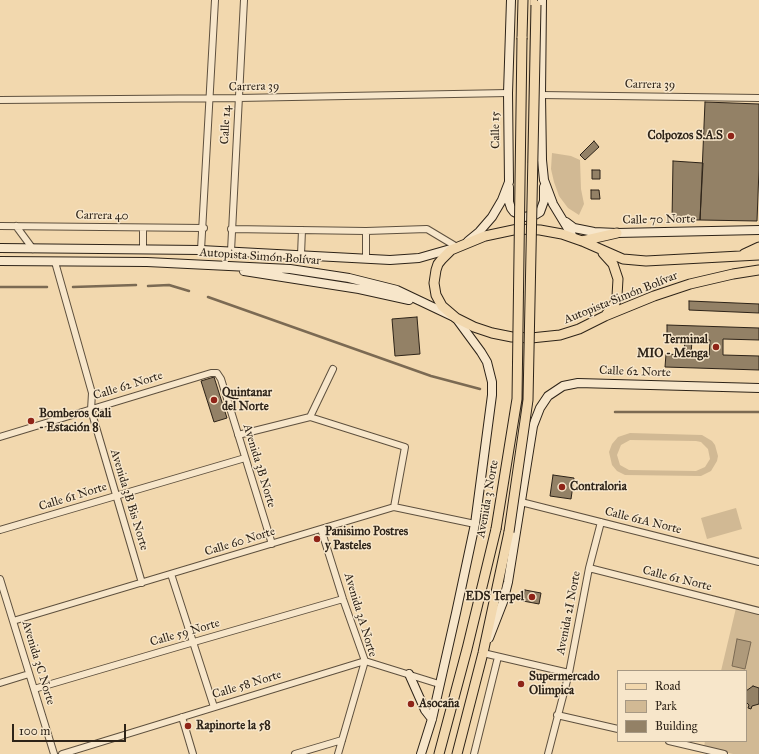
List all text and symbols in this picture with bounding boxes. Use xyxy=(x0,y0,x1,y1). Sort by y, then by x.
street label: Carrera 39 xyxy=(625,77,675,93)
street label: Carrera 39 xyxy=(229,79,279,95)
street label: Calle 14 xyxy=(218,105,234,145)
street label: Calle 15 xyxy=(488,111,504,149)
place label: Colpozos S.A.S xyxy=(648,129,723,143)
marker: Colpozos S.A.S xyxy=(726,131,736,141)
street label: Carrera 40 xyxy=(75,208,129,224)
street label: Calle 70 Norte xyxy=(622,212,696,228)
street label: Autopista Simón Bolívar xyxy=(199,246,321,268)
street label: Autopista Simón Bolívar xyxy=(562,269,680,327)
place label: Terminal MIO - Menga xyxy=(637,333,708,361)
marker: Terminal MIO - Menga xyxy=(711,342,721,352)
street label: Calle 62 Norte xyxy=(599,364,671,380)
street label: Calle 62 Norte xyxy=(92,369,164,403)
place label: Quintanar del Norte xyxy=(222,386,272,414)
marker: Quintanar del Norte xyxy=(209,395,219,405)
place label: Bomberos Cali - Estación 8 xyxy=(39,407,111,435)
marker: Bomberos Cali - Estación 8 xyxy=(26,416,36,426)
street label: Avenida 3B Norte xyxy=(239,422,279,510)
street label: Avenida 3B Bis Norte xyxy=(107,448,151,552)
street label: Avenida 3 Norte xyxy=(474,459,502,539)
street label: Calle 61 Norte xyxy=(37,480,109,514)
place label: Contraloria xyxy=(570,480,627,494)
marker: Contraloria xyxy=(557,482,567,492)
street label: Calle 61A Norte xyxy=(603,505,683,537)
street label: Calle 60 Norte xyxy=(203,524,277,560)
place label: Panisimo Postres y Pasteles xyxy=(325,525,408,553)
marker: Panisimo Postres y Pasteles xyxy=(312,534,322,544)
street label: Calle 61 Norte xyxy=(641,563,713,595)
street label: Avenida 2I Norte xyxy=(554,570,584,656)
street label: Avenida 3A Norte xyxy=(340,571,380,659)
place label: EDS Terpel xyxy=(465,590,524,604)
marker: EDS Terpel xyxy=(527,592,537,602)
street label: Calle 59 Norte xyxy=(149,616,221,650)
street label: Avenida 3C Norte xyxy=(18,619,58,707)
street label: Calle 58 Norte xyxy=(211,668,283,702)
place label: Supermercado Olimpica xyxy=(529,670,600,698)
legend xyxy=(617,670,747,742)
marker: Supermercado Olimpica xyxy=(516,679,526,689)
text: Road xyxy=(655,679,681,693)
place label: Asocaña xyxy=(419,697,459,711)
marker: Asocaña xyxy=(406,699,416,709)
text: Park xyxy=(655,699,677,713)
scale bar xyxy=(14,716,128,742)
place label: Rapinorte la 58 xyxy=(196,719,271,733)
text: Building xyxy=(655,719,697,733)
marker: Rapinorte la 58 xyxy=(183,721,193,731)
text: 100 m xyxy=(19,724,50,738)

